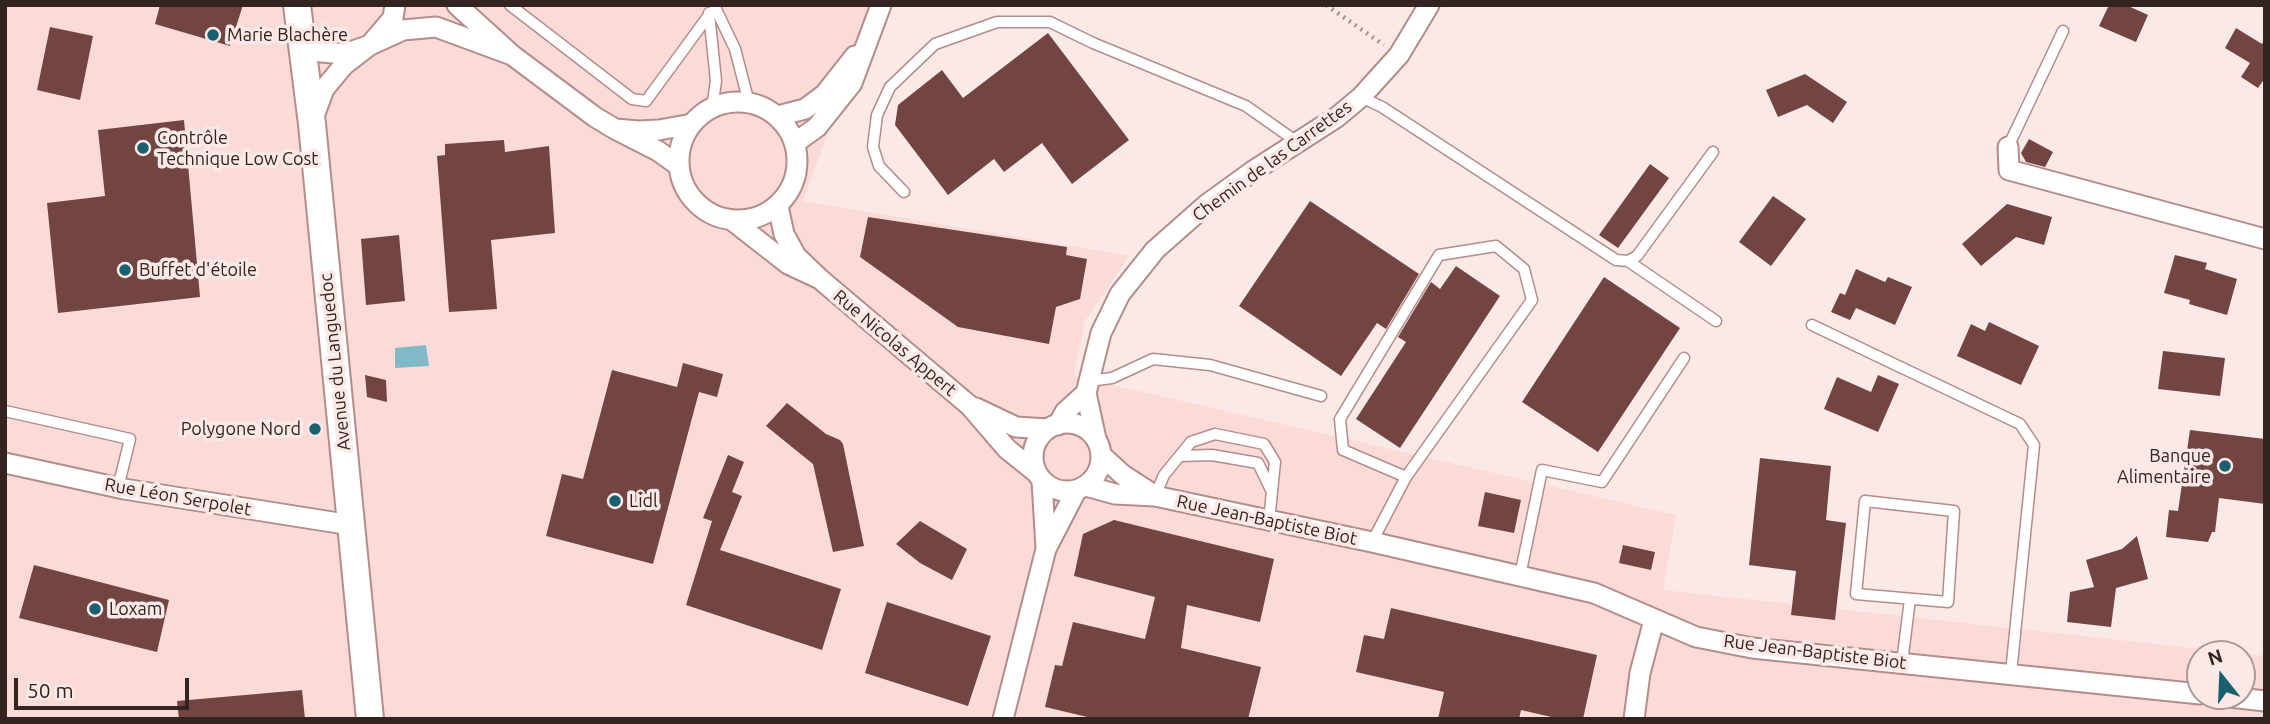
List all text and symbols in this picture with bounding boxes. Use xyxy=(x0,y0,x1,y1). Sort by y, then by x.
place label: Marie Blachère xyxy=(227,24,348,46)
marker: Marie Blachère xyxy=(205,27,221,43)
street label: Chemin de las Carrettes xyxy=(1188,96,1356,226)
place label: Contrôle Technique Low Cost xyxy=(157,127,318,170)
marker: Contrôle Technique Low Cost xyxy=(135,140,151,156)
place label: Buffet d'étoile xyxy=(139,259,257,281)
marker: Buffet d'étoile xyxy=(117,262,133,278)
street label: Avenue du Languedoc xyxy=(315,272,355,452)
street label: Rue Nicolas Appert xyxy=(829,285,961,401)
place label: Polygone Nord xyxy=(181,418,301,440)
marker: Polygone Nord xyxy=(307,421,323,437)
place label: Banque Alimentaire xyxy=(2117,445,2211,488)
marker: Banque Alimentaire xyxy=(2217,458,2233,474)
street label: Rue Léon Serpolet xyxy=(103,473,253,521)
place label: Lidl xyxy=(629,490,658,512)
street label: Rue Jean-Baptiste Biot xyxy=(1175,490,1359,550)
marker: Lidl xyxy=(607,493,623,509)
place label: Loxam xyxy=(109,598,162,620)
marker: Loxam xyxy=(87,601,103,617)
street label: Rue Jean-Baptiste Biot xyxy=(1722,630,1908,674)
north arrow xyxy=(2186,640,2256,710)
text: N xyxy=(2205,644,2225,670)
scale bar xyxy=(18,664,192,708)
text: 50 m xyxy=(27,678,74,702)

